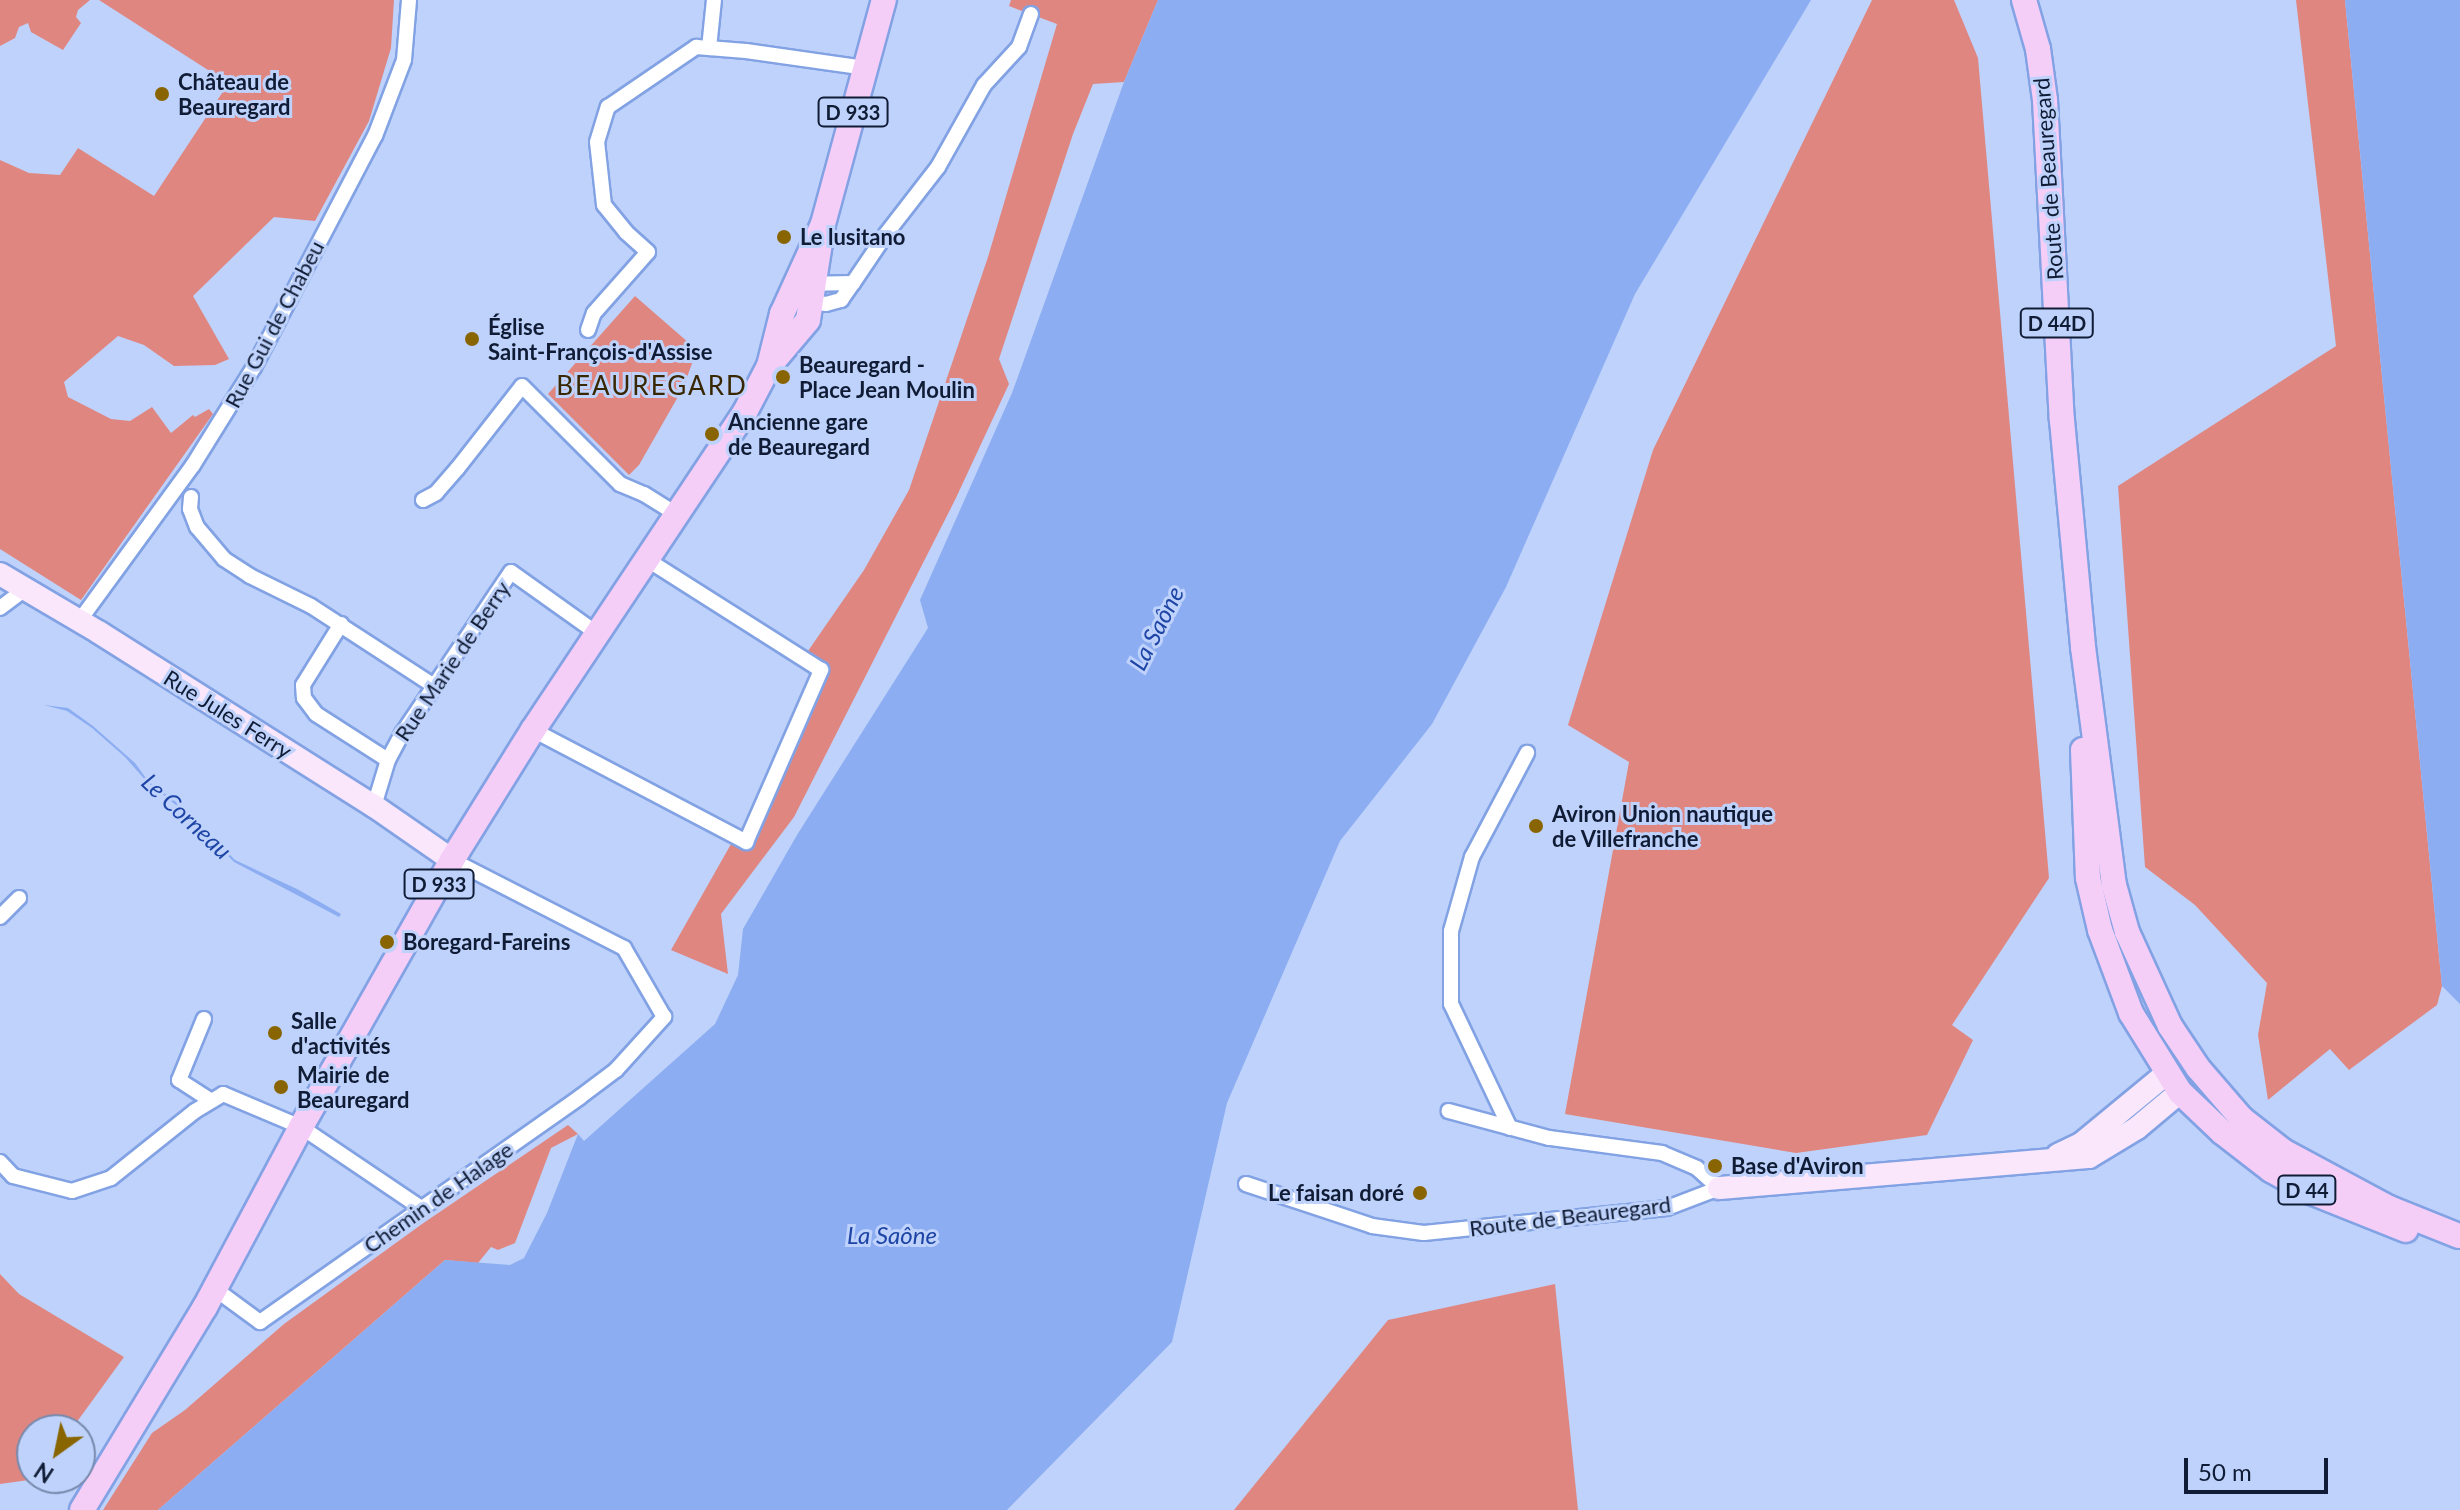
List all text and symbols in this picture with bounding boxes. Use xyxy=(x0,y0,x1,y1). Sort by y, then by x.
place label: Château de Beauregard xyxy=(178,68,290,120)
street label: Route de Beauregard xyxy=(2028,77,2068,281)
marker: Château de Beauregard xyxy=(153,85,171,103)
road number: D 933 xyxy=(817,96,889,128)
place label: Le lusitano xyxy=(800,224,905,250)
marker: Le lusitano xyxy=(775,228,793,246)
street label: Rue Gui de Chabeu xyxy=(219,236,329,412)
road number: D 44D xyxy=(2019,307,2095,339)
place label: Église Saint-François-d'Assise xyxy=(488,313,713,364)
marker: Église Saint-François-d'Assise xyxy=(463,330,481,348)
place label: Beauregard - Place Jean Moulin xyxy=(799,351,975,402)
marker: Beauregard - Place Jean Moulin xyxy=(774,368,792,386)
district label: BEAUREGARD xyxy=(556,370,748,402)
place label: Ancienne gare de Beauregard xyxy=(728,408,870,460)
marker: Ancienne gare de Beauregard xyxy=(703,425,721,443)
street label: Rue Marie de Berry xyxy=(389,576,515,746)
water label: La Saône xyxy=(1123,581,1189,675)
street label: Rue Jules Ferry xyxy=(159,664,297,764)
water label: Le Corneau xyxy=(136,767,238,865)
place label: Aviron Union nautique de Villefranche xyxy=(1552,800,1773,852)
marker: Aviron Union nautique de Villefranche xyxy=(1527,817,1545,835)
road number: D 933 xyxy=(403,868,475,900)
place label: Boregard-Fareins xyxy=(403,929,570,955)
marker: Boregard-Fareins xyxy=(378,933,396,951)
place label: Salle d'activités xyxy=(291,1007,390,1058)
marker: Salle d'activités xyxy=(266,1024,284,1042)
place label: Mairie de Beauregard xyxy=(297,1061,409,1112)
marker: Mairie de Beauregard xyxy=(272,1078,290,1096)
street label: Chemin de Halage xyxy=(358,1136,518,1258)
place label: Base d'Aviron xyxy=(1731,1153,1864,1179)
marker: Base d'Aviron xyxy=(1706,1157,1724,1175)
road number: D 44 xyxy=(2277,1174,2337,1206)
place label: Le faisan doré xyxy=(1268,1180,1404,1206)
marker: Le faisan doré xyxy=(1411,1184,1429,1202)
street label: Route de Beauregard xyxy=(1468,1191,1672,1241)
water label: La Saône xyxy=(847,1221,937,1249)
north arrow xyxy=(16,1414,96,1494)
scale bar xyxy=(2188,1442,2332,1492)
text: N xyxy=(29,1457,58,1489)
text: 50 m xyxy=(2198,1457,2252,1486)

